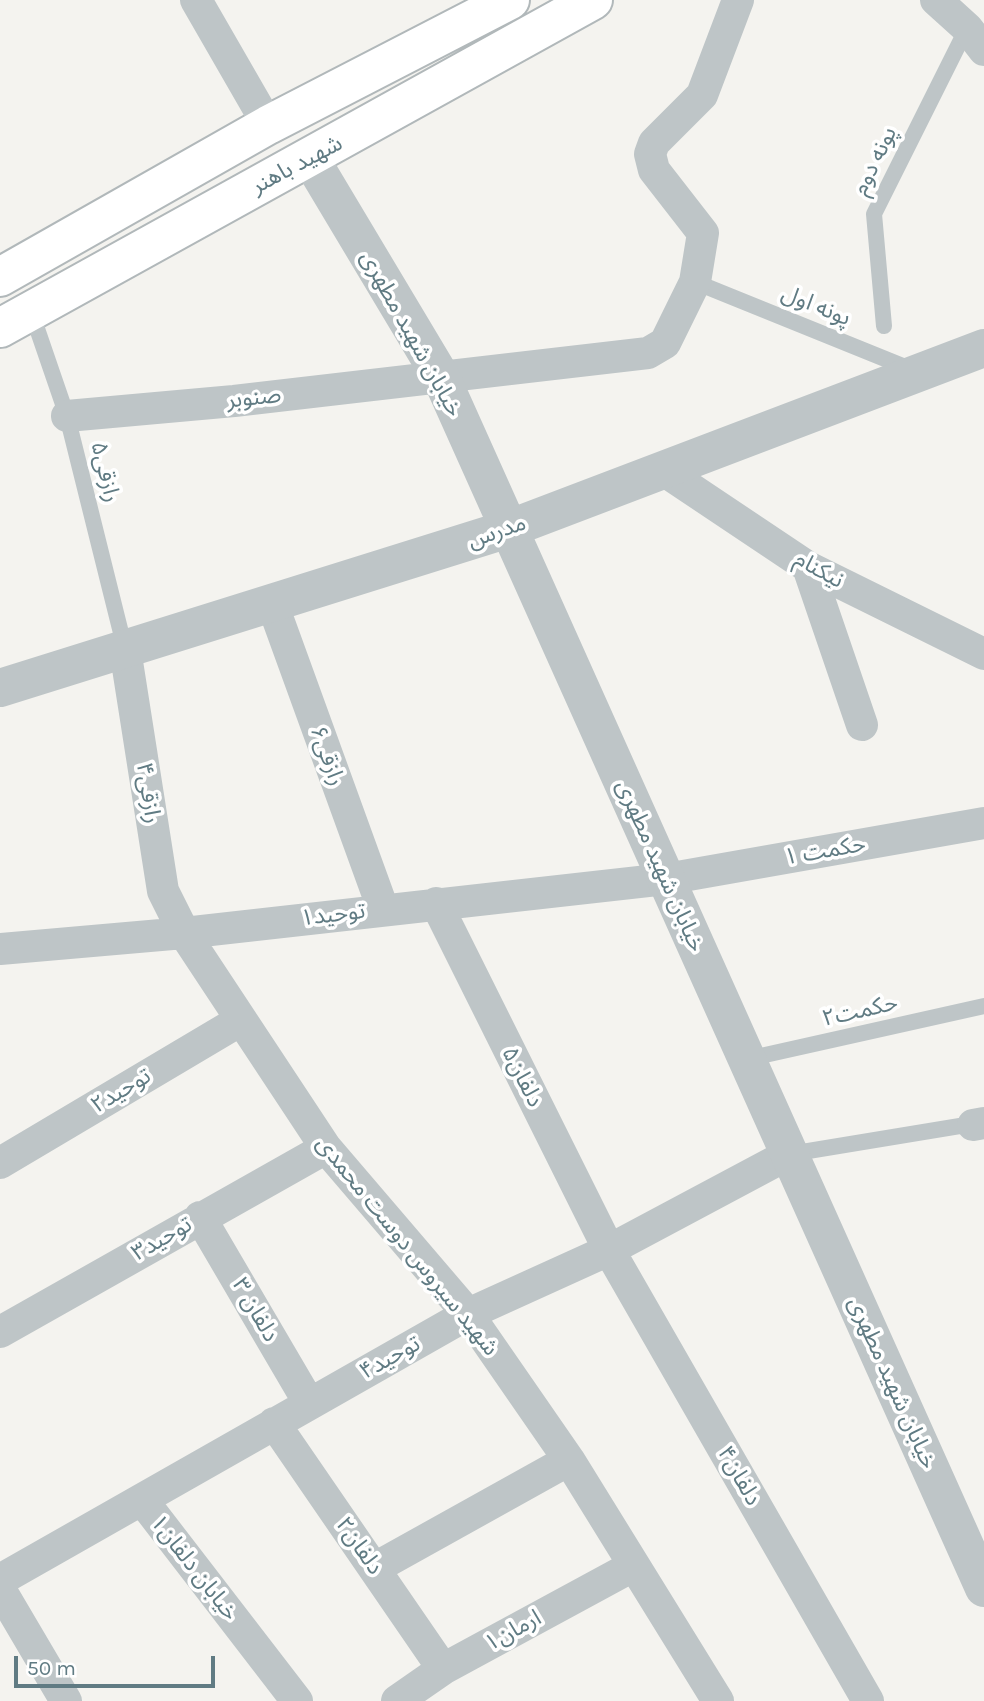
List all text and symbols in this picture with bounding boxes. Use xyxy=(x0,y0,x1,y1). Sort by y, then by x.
street label: پونه دوم xyxy=(847,122,903,200)
street label: شهید باهنر xyxy=(247,130,347,200)
street label: خیابان شهید مطهری xyxy=(354,246,468,422)
street label: پونه اول xyxy=(777,280,855,332)
street label: صنوبر xyxy=(225,381,283,415)
street label: رازقی۵ xyxy=(84,439,126,505)
street label: مدرس xyxy=(464,509,530,555)
street label: نیکنام xyxy=(789,545,849,595)
street label: رازقی۶ xyxy=(304,722,350,790)
street label: رازقی۴ xyxy=(130,760,166,826)
street label: خیابان شهید مطهری xyxy=(610,776,710,956)
street label: حکمت ۱ xyxy=(782,830,868,872)
street label: توحید۱ xyxy=(299,897,367,933)
street label: حکمت۲ xyxy=(819,989,901,1033)
street label: دلفان۵ xyxy=(495,1042,549,1112)
street label: توحید۲ xyxy=(86,1062,156,1120)
street label: شهید سیروس دوست محمدی xyxy=(310,1131,504,1361)
street label: توحید۳ xyxy=(127,1211,197,1267)
street label: دلفان ۳ xyxy=(226,1273,284,1347)
street label: خیابان شهید مطهری xyxy=(842,1293,942,1473)
street label: توحید۴ xyxy=(355,1330,425,1386)
street label: دلفان۴ xyxy=(711,1441,767,1511)
street label: خیابان دلفان۱ xyxy=(144,1510,244,1626)
street label: دلفان۲ xyxy=(329,1512,389,1580)
street label: ارمان۱ xyxy=(480,1604,546,1658)
scale bar xyxy=(18,1642,219,1686)
text: 50 m xyxy=(27,1656,76,1680)

